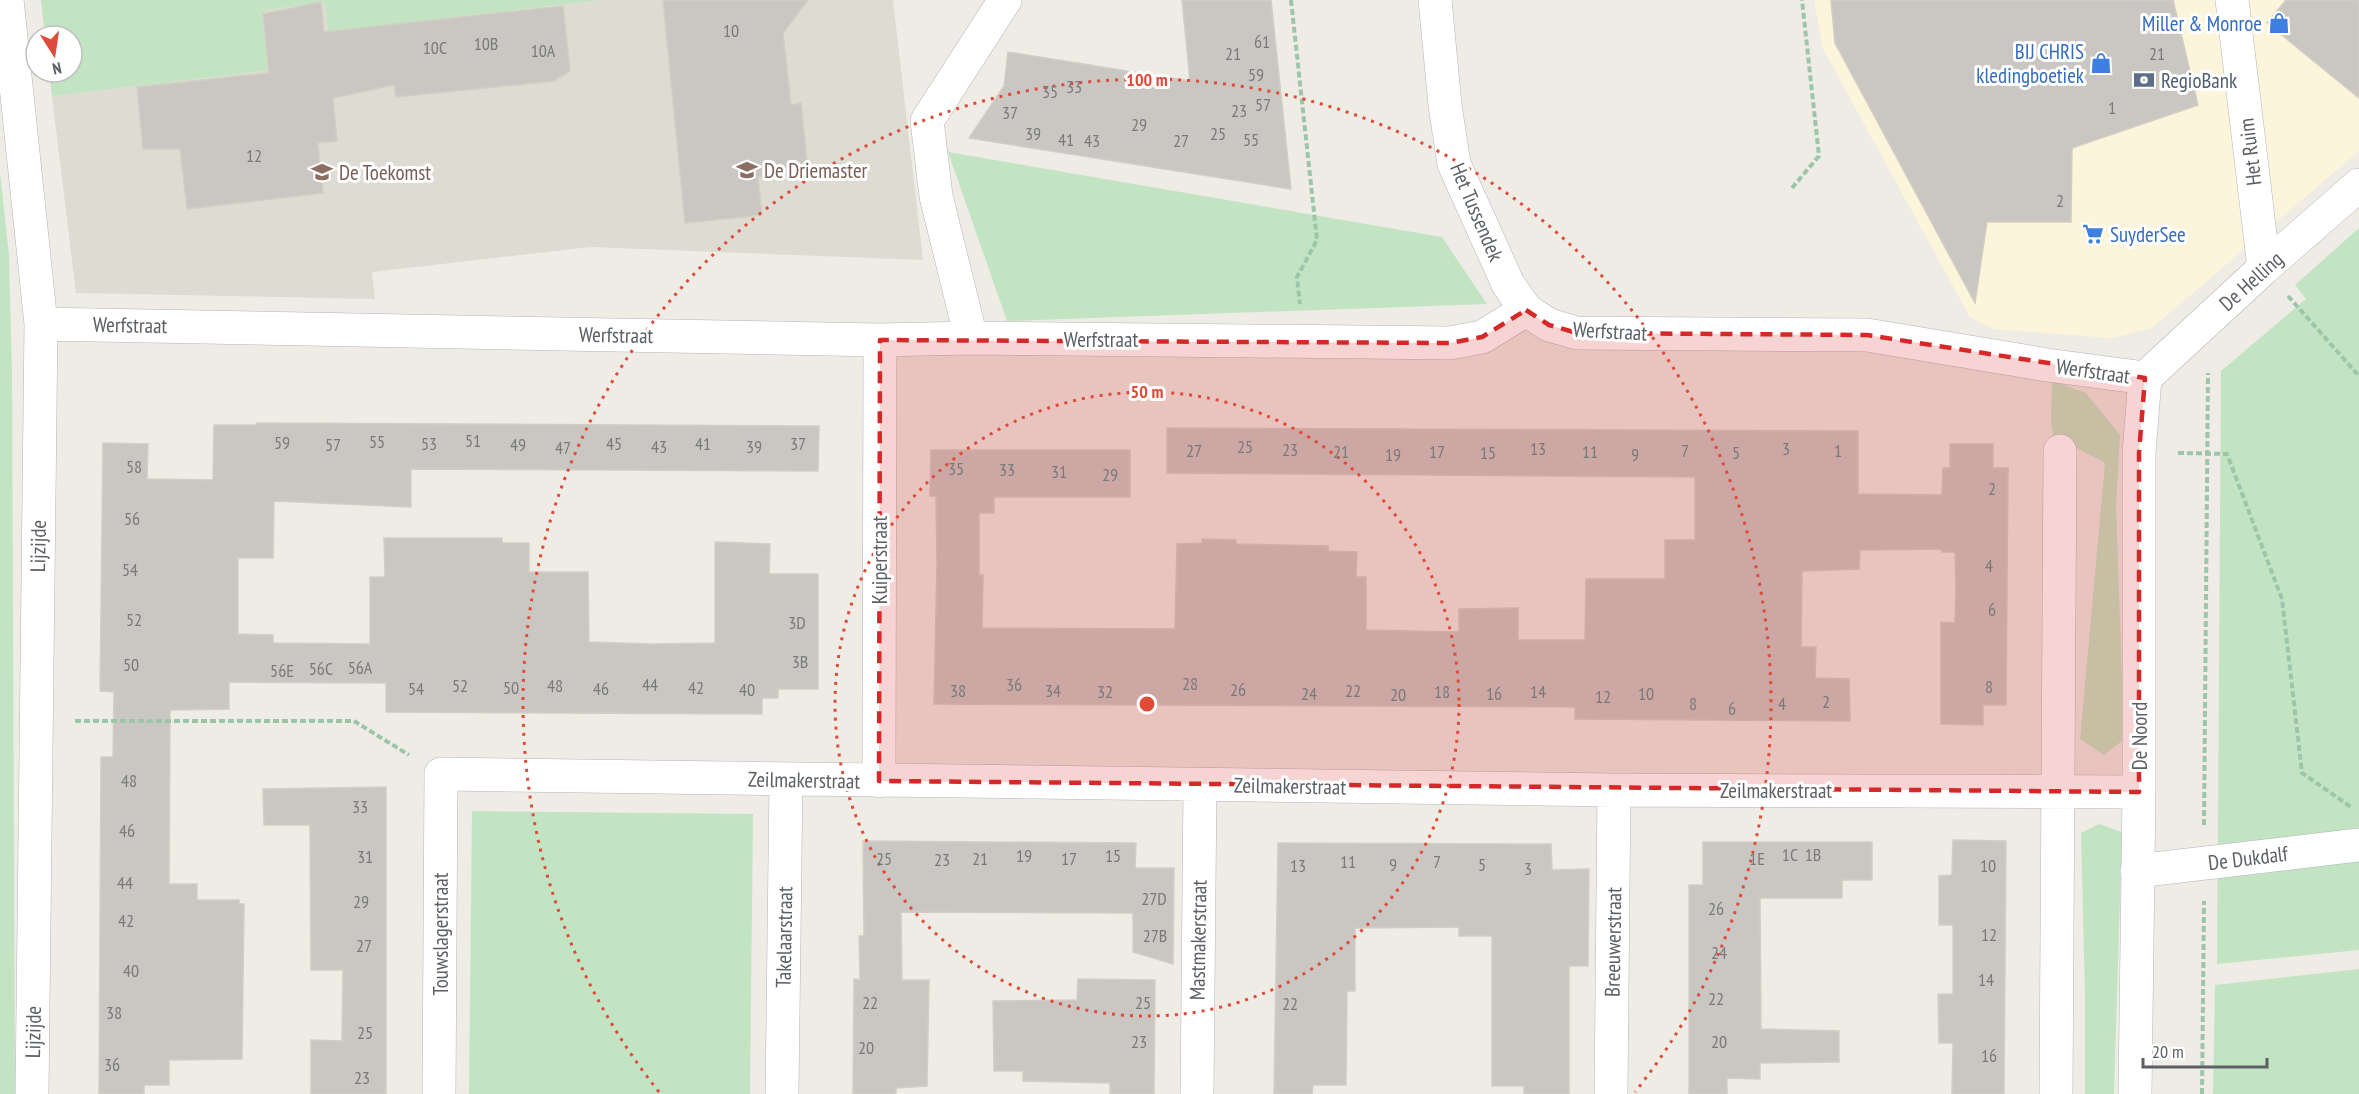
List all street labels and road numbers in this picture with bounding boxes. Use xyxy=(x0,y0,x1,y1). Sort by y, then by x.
street label: Het Ruim xyxy=(2232,117,2268,187)
street label: Het Tussendek xyxy=(1444,159,1510,265)
street label: De Helling xyxy=(2213,245,2289,317)
street label: Werfstraat xyxy=(93,311,168,339)
street label: Werfstraat xyxy=(1572,316,1648,346)
street label: Werfstraat xyxy=(579,321,654,349)
street label: Werfstraat xyxy=(1064,326,1138,353)
street label: Werfstraat xyxy=(2054,352,2132,390)
street label: Kuiperstraat xyxy=(866,516,893,604)
street label: Lijzijde xyxy=(24,520,52,572)
street label: De Noord xyxy=(2126,702,2153,770)
street label: Zeilmakerstraat xyxy=(748,766,861,794)
street label: Zeilmakerstraat xyxy=(1234,772,1347,800)
street label: Zeilmakerstraat xyxy=(1720,777,1832,804)
street label: De Dukdalf xyxy=(2207,840,2290,876)
street label: Touwslagerstraat xyxy=(427,872,454,995)
street label: Mastmakerstraat xyxy=(1183,879,1213,1000)
street label: Takelaarstraat xyxy=(770,886,798,988)
street label: Breeuwerstraat xyxy=(1599,887,1627,997)
street label: Lijzijde xyxy=(19,1006,47,1058)

